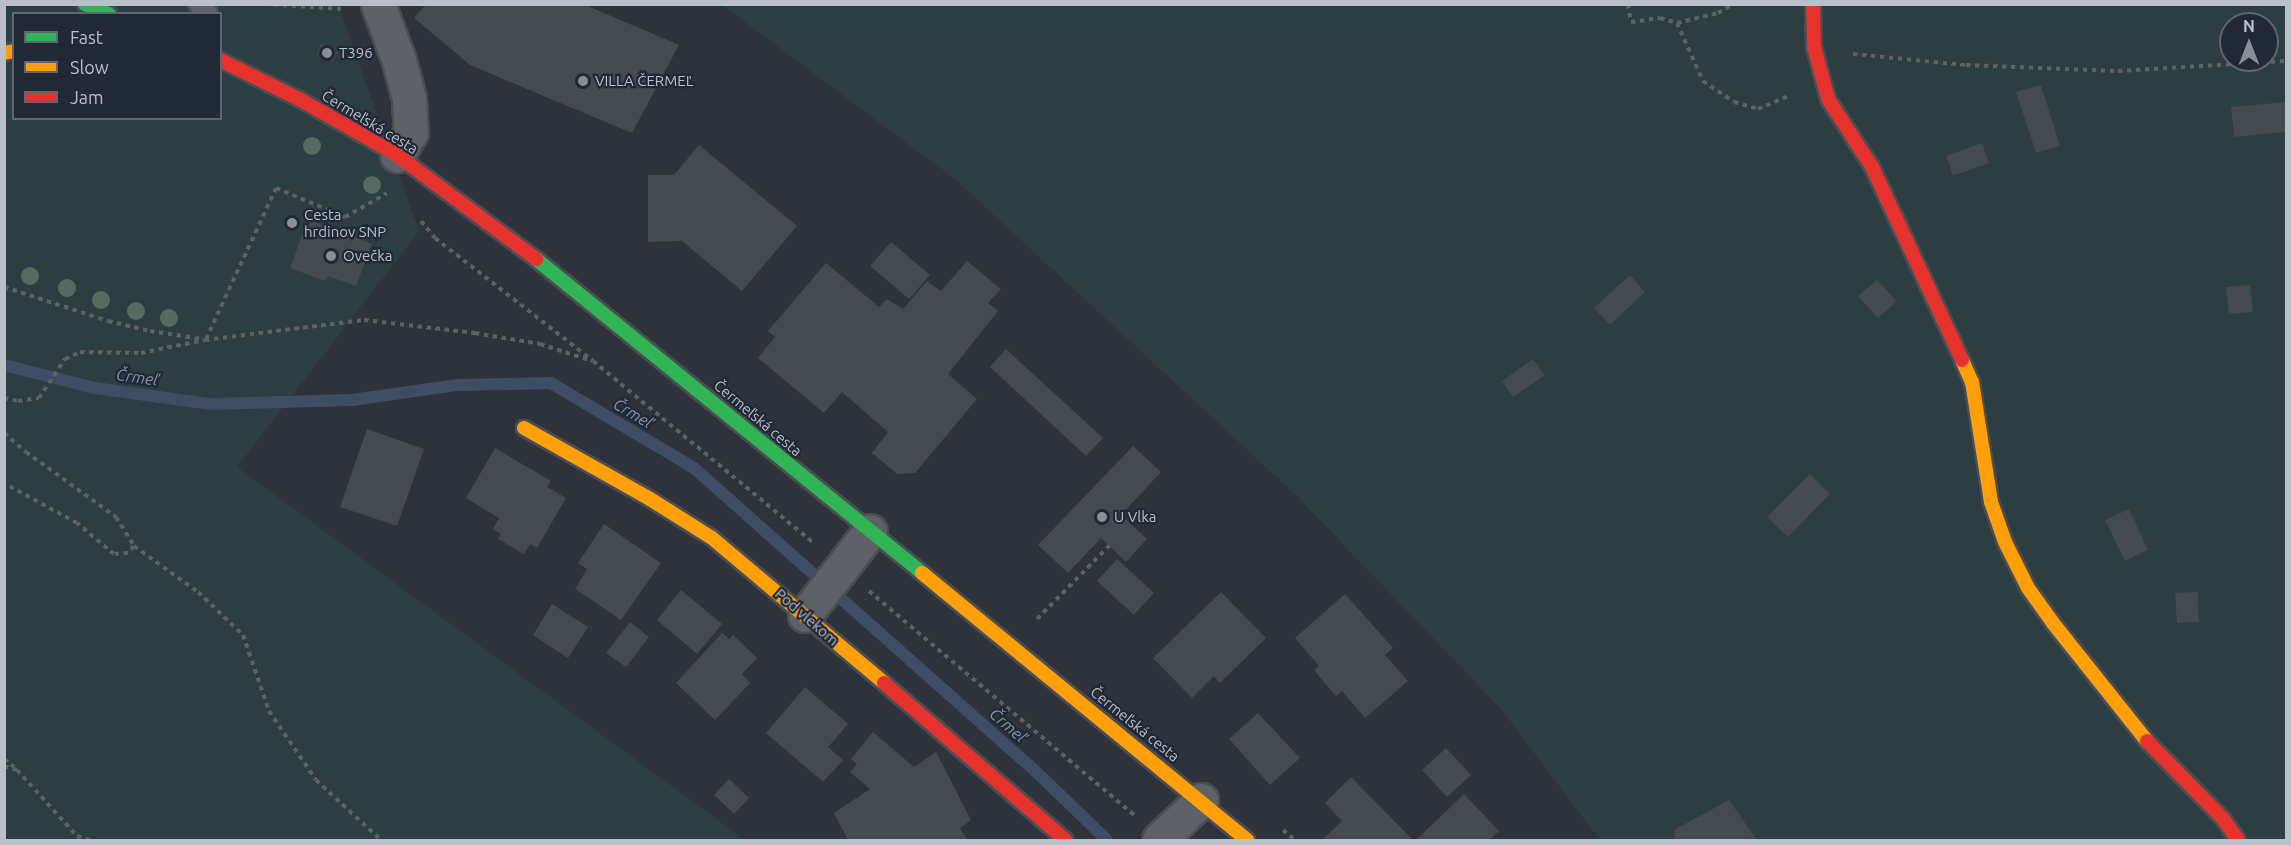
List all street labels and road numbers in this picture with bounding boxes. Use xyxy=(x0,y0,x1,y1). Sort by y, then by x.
street label: Čermeľská cesta xyxy=(319,86,421,158)
street label: Čermeľská cesta xyxy=(710,376,806,460)
street label: Pod vlekom xyxy=(772,585,842,649)
street label: Čermeľská cesta xyxy=(1087,683,1183,765)

